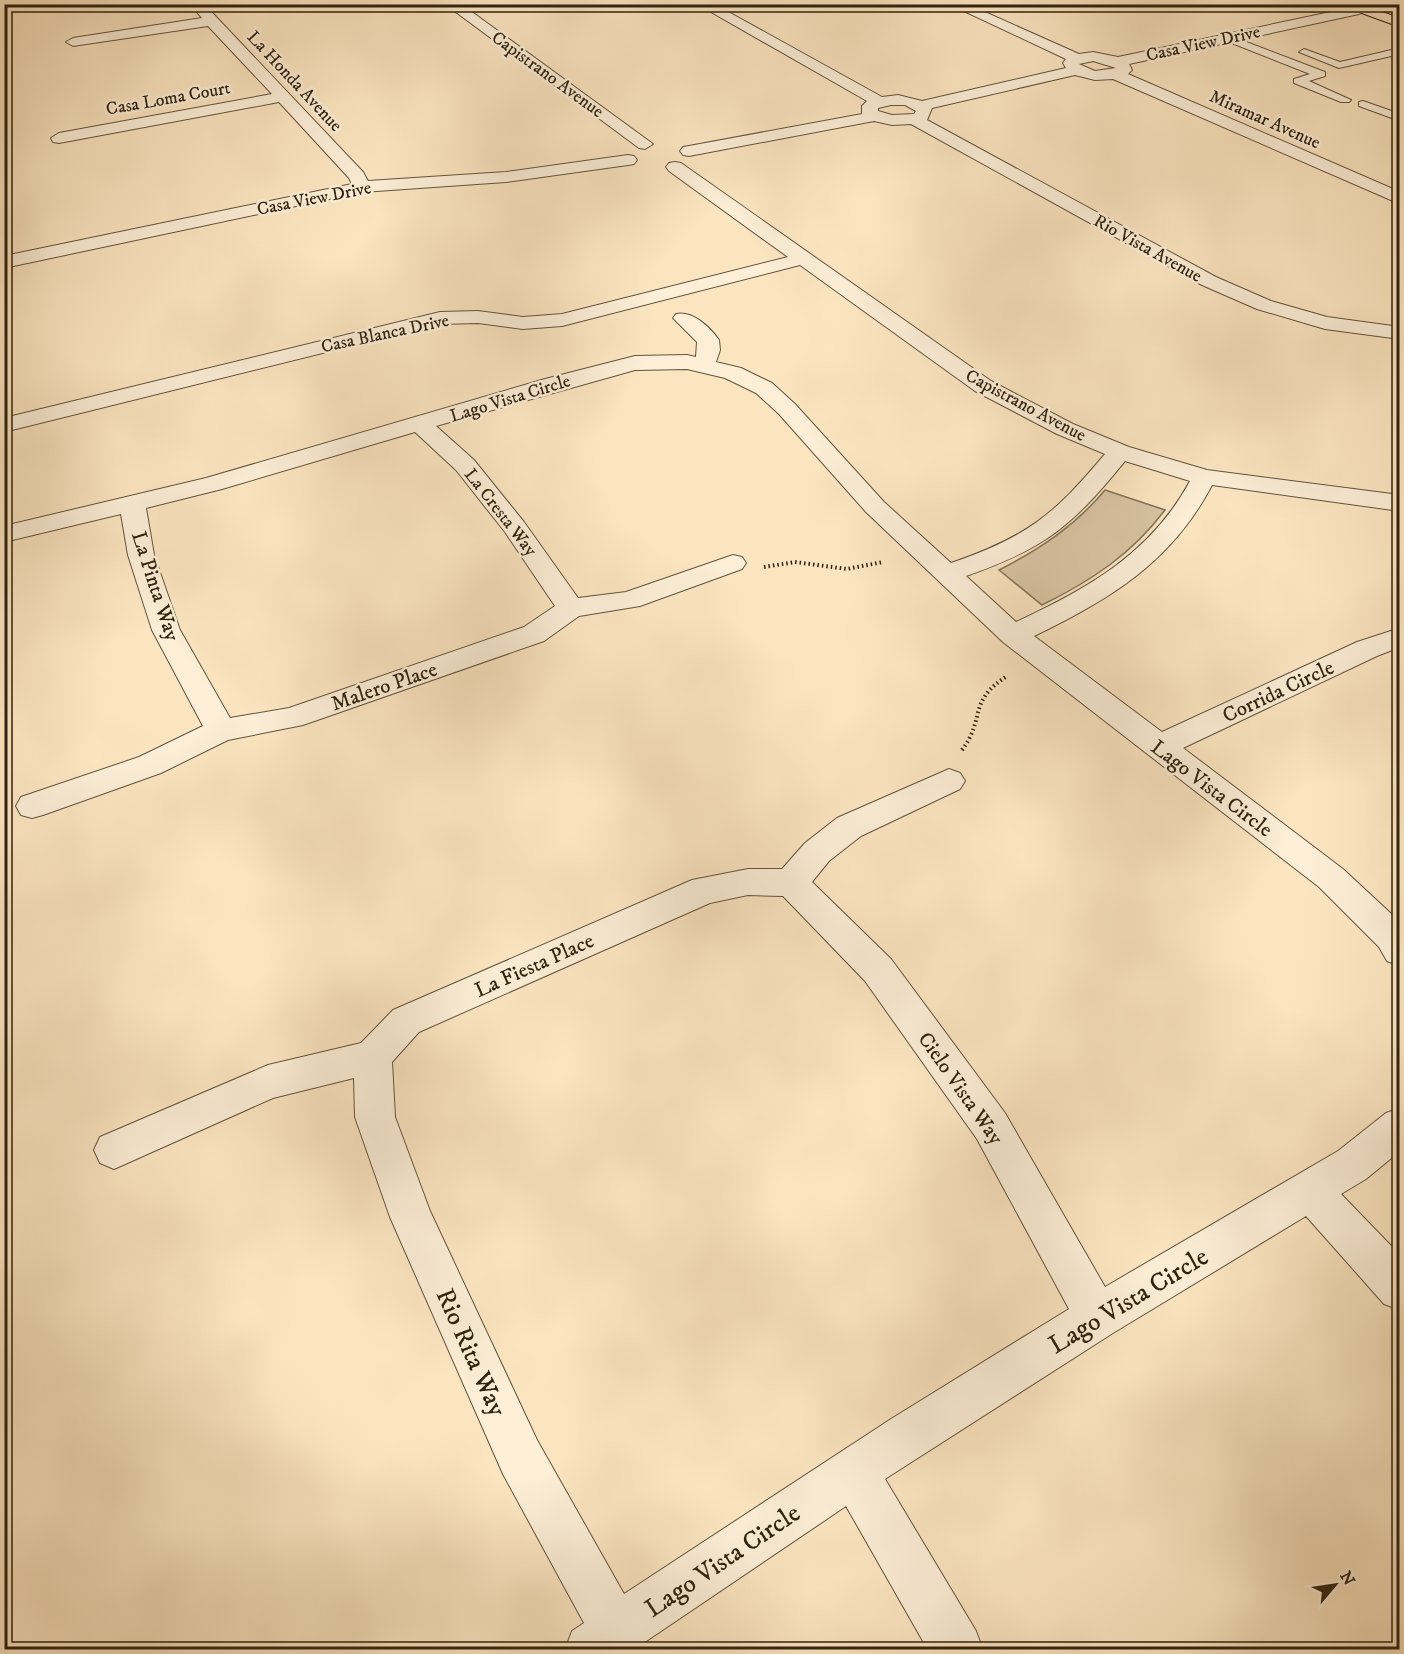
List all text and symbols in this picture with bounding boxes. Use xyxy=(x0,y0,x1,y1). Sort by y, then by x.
street label: Casa View Drive xyxy=(1144,21,1262,67)
street label: La Honda Avenue xyxy=(242,27,347,137)
street label: Capistrano Avenue xyxy=(487,27,608,123)
street label: Casa Loma Court xyxy=(104,77,232,121)
street label: Miramar Avenue xyxy=(1206,86,1323,154)
street label: Casa View Drive xyxy=(255,177,373,221)
street label: Rio Vista Avenue xyxy=(1090,210,1205,288)
street label: Casa Blanca Drive xyxy=(319,310,451,358)
street label: Capistrano Avenue xyxy=(962,365,1090,447)
street label: Lago Vista Circle xyxy=(447,370,573,428)
street label: La Cresta Way xyxy=(459,464,542,561)
street label: La Pinta Way xyxy=(125,528,185,645)
street label: Corrida Circle xyxy=(1219,655,1339,729)
street label: Malero Place xyxy=(328,657,441,717)
street label: Lago Vista Circle xyxy=(1145,735,1278,843)
street label: La Fiesta Place xyxy=(471,928,598,1004)
street label: Cielo Vista Way xyxy=(912,1027,1009,1151)
street label: Lago Vista Circle xyxy=(1043,1241,1215,1362)
street label: Rio Rita Way xyxy=(428,1284,514,1422)
street label: Lago Vista Circle xyxy=(639,1497,807,1625)
north arrow xyxy=(1305,1555,1365,1615)
text: N xyxy=(1335,1568,1359,1589)

